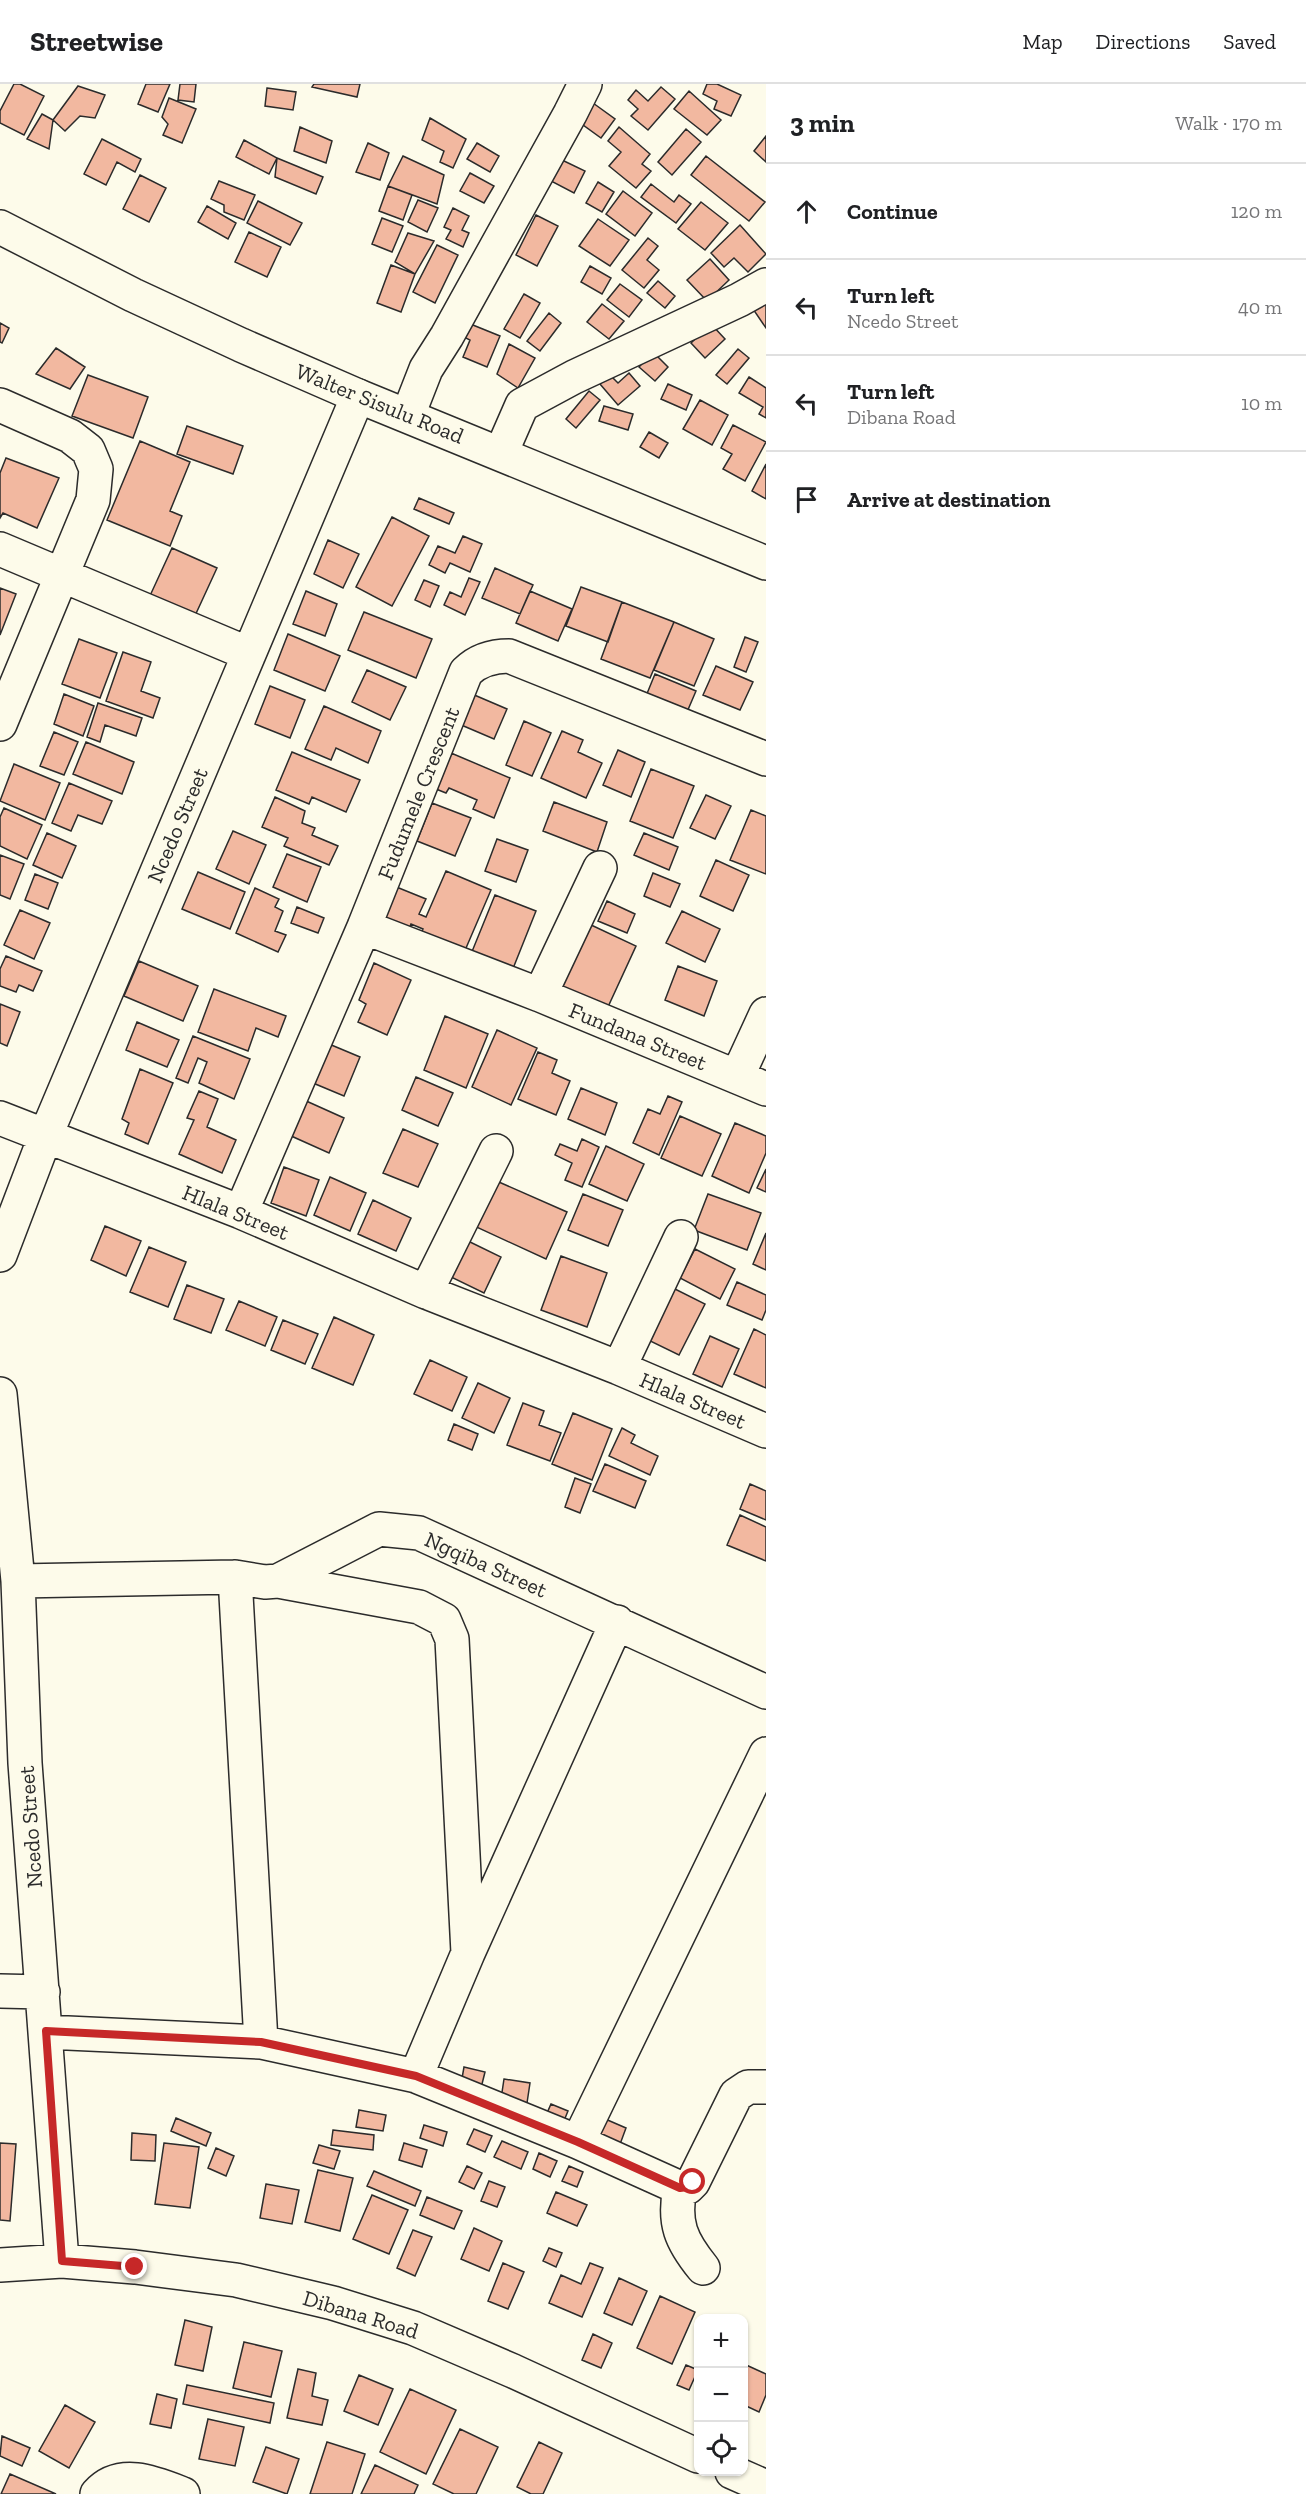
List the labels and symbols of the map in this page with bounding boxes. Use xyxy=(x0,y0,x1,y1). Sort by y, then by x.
street label: Walter Sisulu Road xyxy=(292,357,468,449)
street label: Fudumele Crescent xyxy=(371,702,466,884)
street label: Ncedo Street xyxy=(141,763,214,887)
street label: Fundana Street xyxy=(565,997,711,1077)
street label: Hlala Street xyxy=(179,1179,294,1246)
street label: Hlala Street xyxy=(636,1366,751,1435)
street label: Ngqiba Street xyxy=(420,1525,552,1604)
street label: Ncedo Street xyxy=(13,1764,48,1889)
route start xyxy=(679,2168,705,2194)
route end xyxy=(121,2253,147,2279)
street label: Dibana Road xyxy=(300,2284,422,2345)

